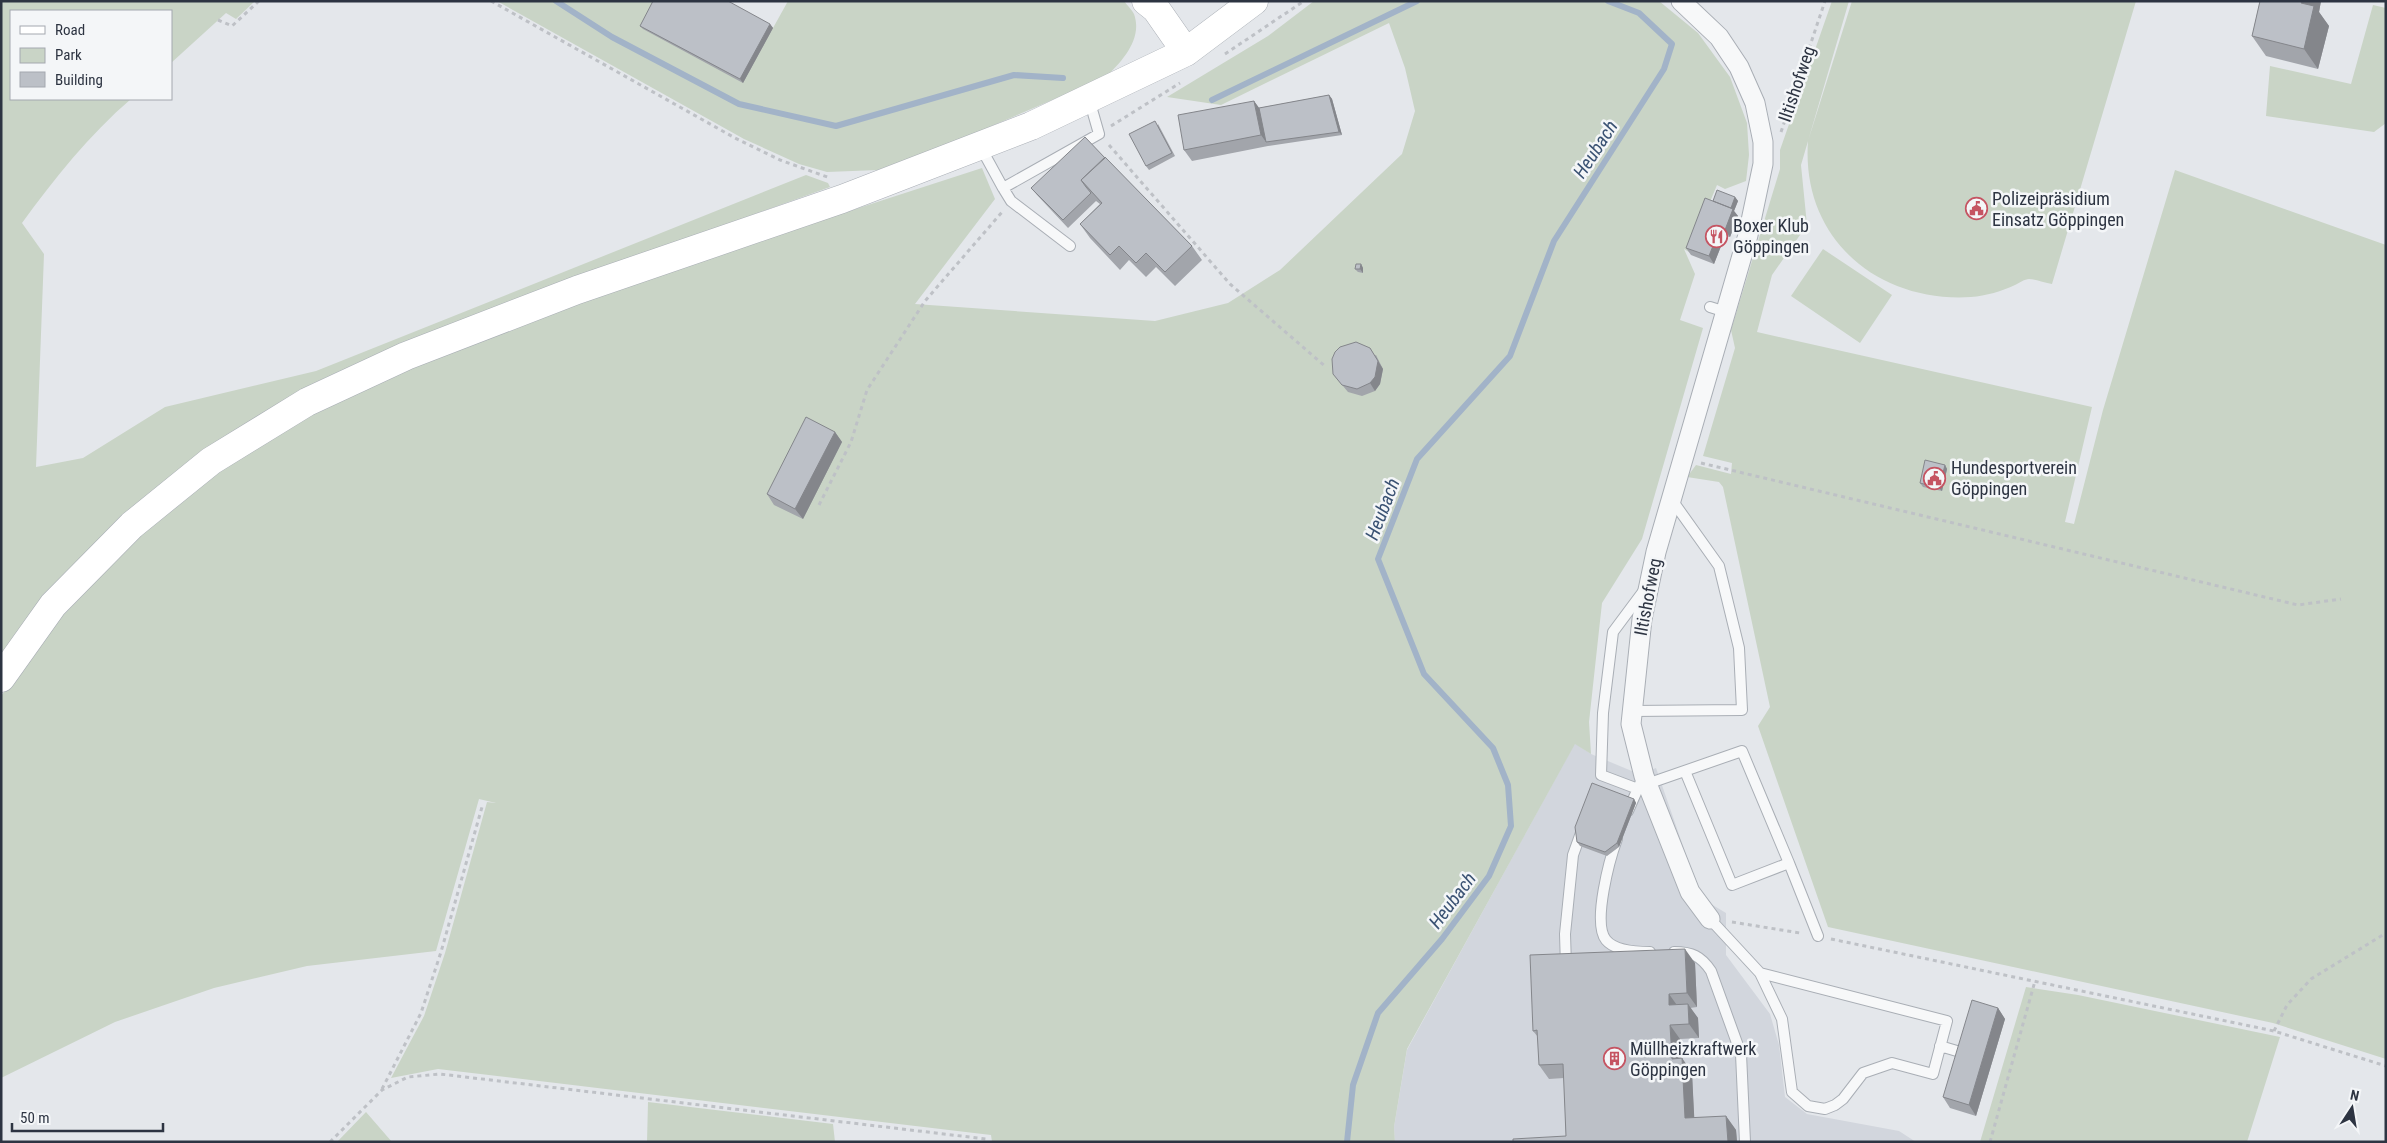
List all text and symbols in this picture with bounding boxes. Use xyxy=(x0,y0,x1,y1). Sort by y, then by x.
legend xyxy=(10,10,172,100)
text: Road xyxy=(55,21,85,39)
street label: Iltishofweg xyxy=(1774,43,1819,124)
text: Park xyxy=(55,46,82,64)
text: Building xyxy=(55,71,103,89)
water label: Heubach xyxy=(1568,116,1623,183)
place label: Polizeipräsidium Einsatz Göppingen xyxy=(1992,188,2124,230)
public building icon: Polizeipräsidium Einsatz Göppingen xyxy=(1964,197,1988,221)
place label: Boxer Klub Göppingen xyxy=(1733,215,1809,257)
restaurant icon: Boxer Klub Göppingen xyxy=(1705,224,1729,248)
place label: Hundesportverein Göppingen xyxy=(1951,457,2077,499)
public building icon: Hundesportverein Göppingen xyxy=(1923,466,1947,490)
water label: Heubach xyxy=(1360,475,1405,543)
street label: Iltishofweg xyxy=(1630,556,1665,638)
water label: Heubach xyxy=(1424,868,1481,933)
place label: Müllheizkraftwerk Göppingen xyxy=(1630,1038,1756,1080)
building icon: Müllheizkraftwerk Göppingen xyxy=(1602,1047,1626,1071)
north arrow xyxy=(2327,1083,2377,1133)
text: N xyxy=(2349,1087,2361,1104)
scale bar xyxy=(12,1100,164,1132)
text: 50 m xyxy=(20,1109,50,1127)

